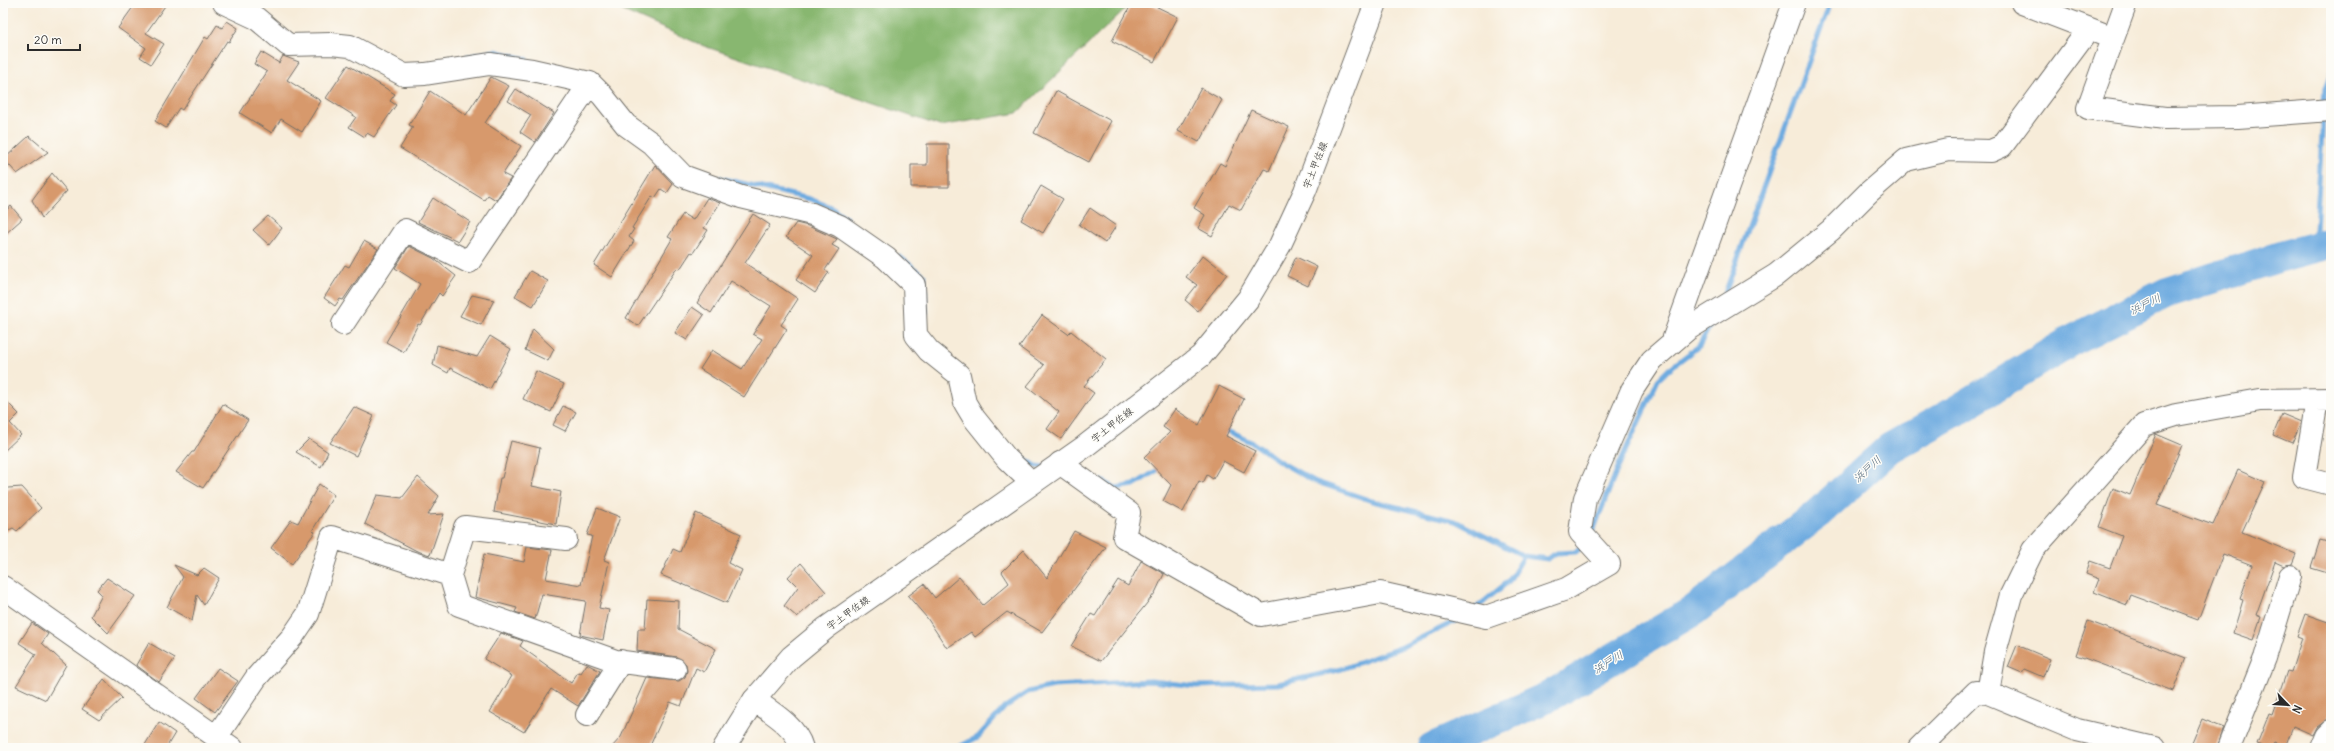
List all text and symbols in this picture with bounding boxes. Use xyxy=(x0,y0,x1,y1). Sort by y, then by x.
scale bar xyxy=(28,26,80,52)
text: 20 m xyxy=(34,32,62,47)
street label: 宇土甲佐線 xyxy=(1300,139,1330,191)
water label: 浜戸川 xyxy=(2127,290,2163,318)
street label: 宇土甲佐線 xyxy=(1088,404,1136,446)
water label: 浜戸川 xyxy=(1850,453,1884,485)
street label: 宇土甲佐線 xyxy=(824,593,872,633)
water label: 浜戸川 xyxy=(1590,648,1626,676)
north arrow xyxy=(2268,685,2308,725)
text: N xyxy=(2289,703,2305,716)

